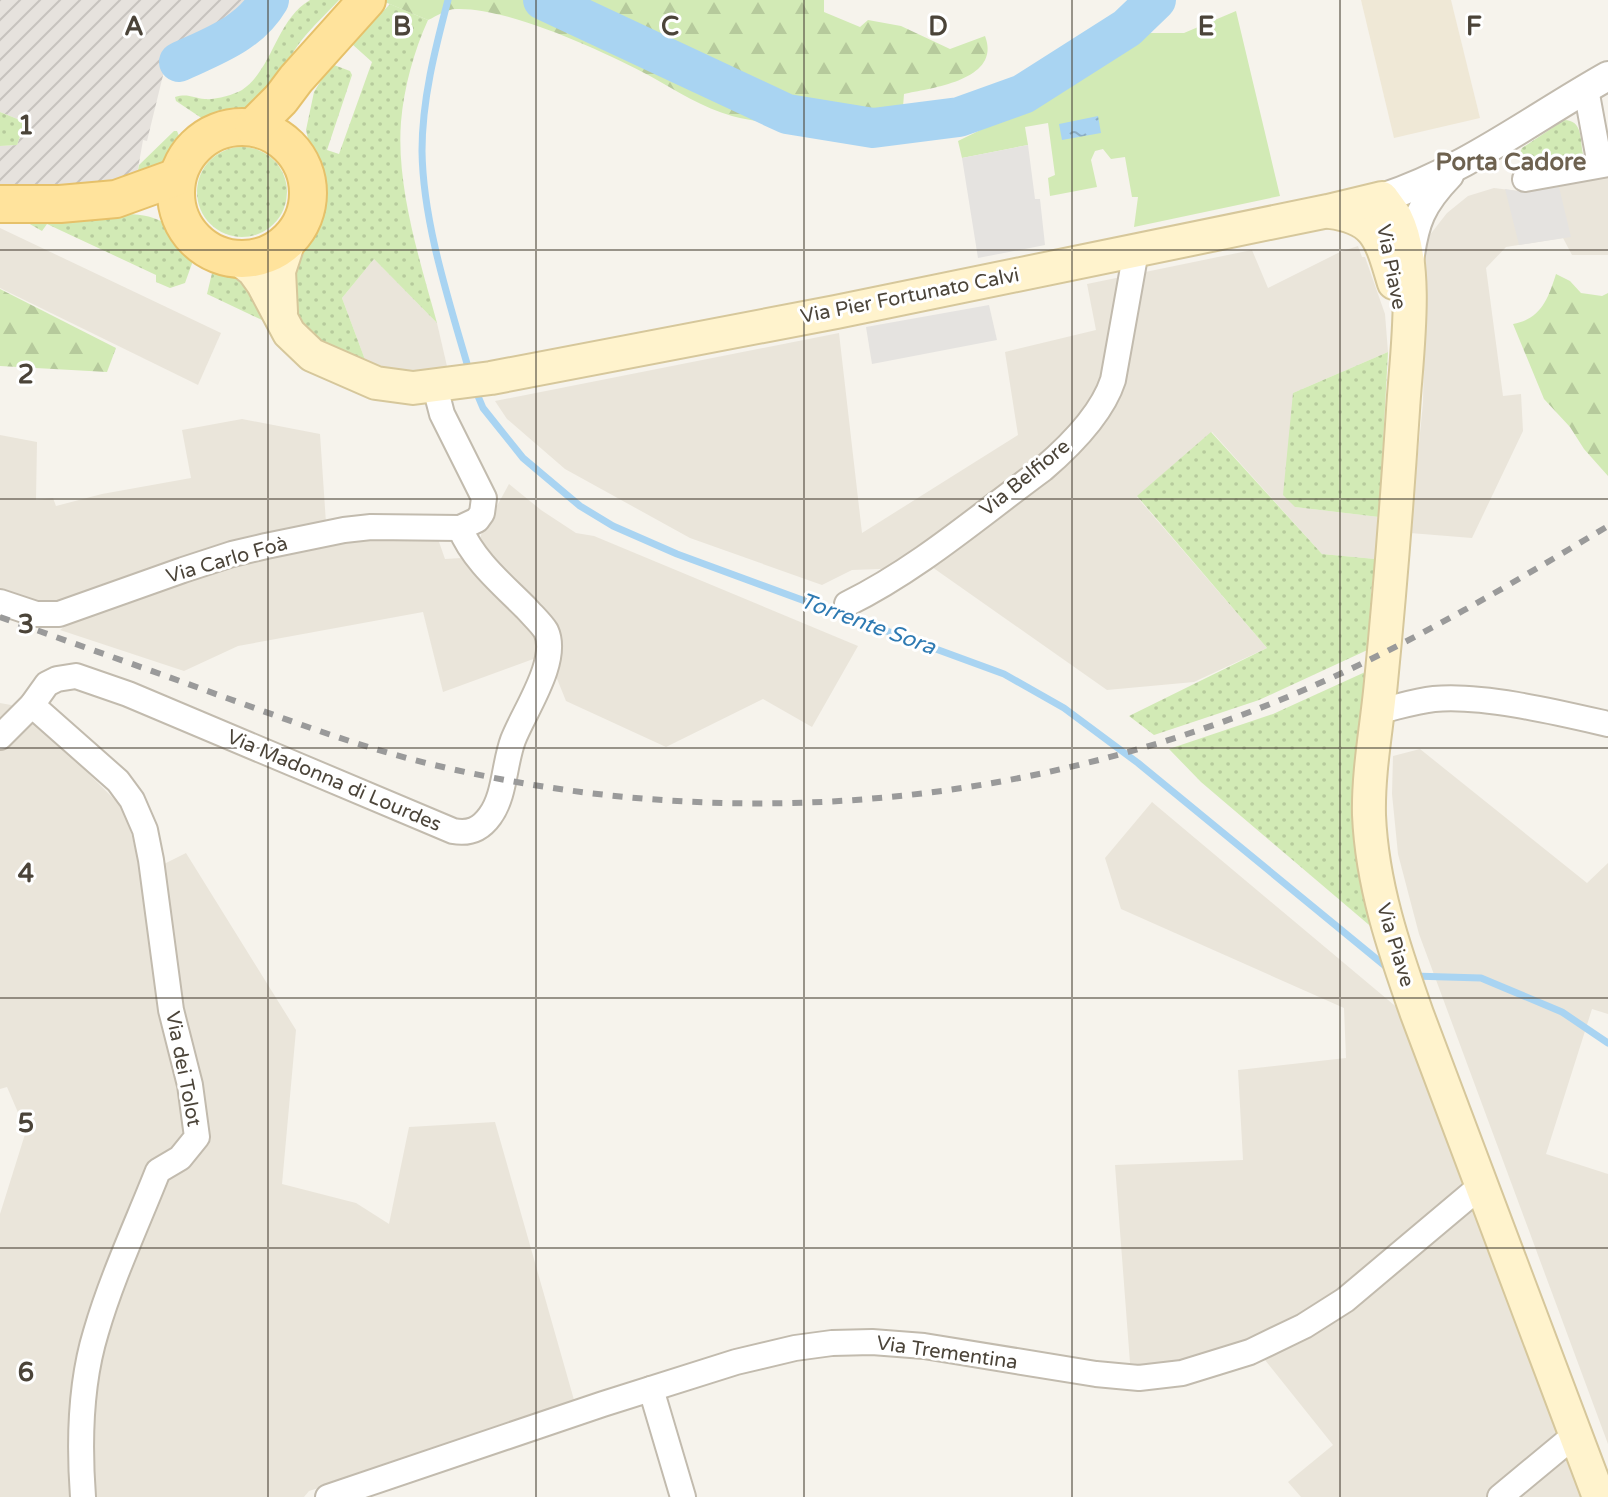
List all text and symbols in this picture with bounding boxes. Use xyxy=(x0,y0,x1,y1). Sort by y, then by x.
text: A xyxy=(124,11,144,42)
text: B xyxy=(393,11,411,42)
text: C xyxy=(661,11,679,42)
text: D xyxy=(928,11,948,42)
text: E xyxy=(1198,11,1214,42)
text: F xyxy=(1466,11,1482,42)
text: 1 xyxy=(18,110,34,141)
district label: Porta Cadore xyxy=(1436,148,1587,177)
street label: Via Piave xyxy=(1371,222,1411,312)
street label: Via Pier Fortunato Calvi xyxy=(799,263,1021,329)
text: 2 xyxy=(18,359,34,390)
street label: Via Belfiore xyxy=(975,434,1075,522)
street label: Via Carlo Foà xyxy=(164,531,290,589)
water label: Torrente Sora xyxy=(797,588,940,661)
text: 3 xyxy=(18,609,34,640)
street label: Via Madonna di Lourdes xyxy=(223,725,445,837)
text: 4 xyxy=(18,858,34,889)
street label: Via Piave xyxy=(1371,900,1419,990)
street label: Via dei Tolot xyxy=(160,1009,206,1129)
text: 5 xyxy=(18,1108,34,1139)
street label: Via Trementina xyxy=(875,1331,1019,1375)
text: 6 xyxy=(18,1357,34,1388)

